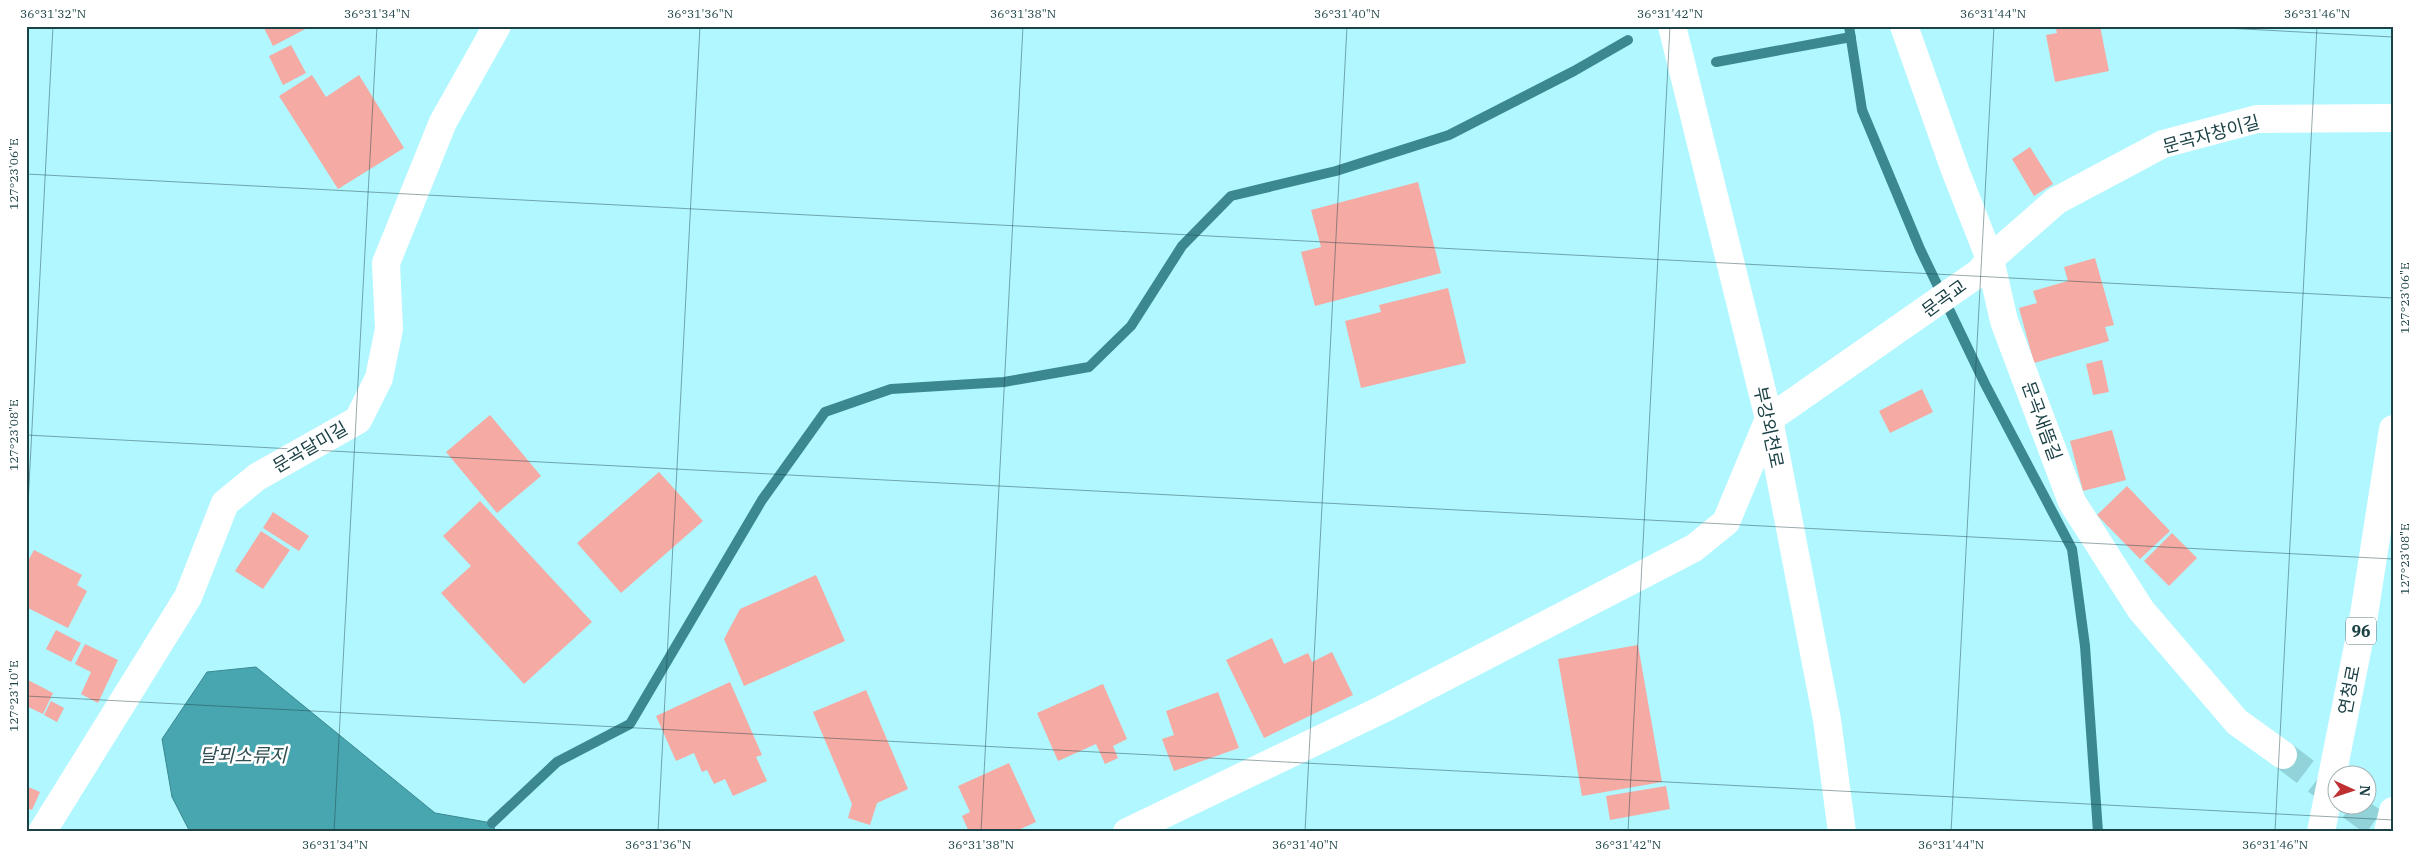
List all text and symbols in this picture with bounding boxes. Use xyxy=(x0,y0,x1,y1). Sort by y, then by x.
text: 36°31'32"N xyxy=(20,6,86,21)
text: 36°31'34"N xyxy=(344,6,410,21)
text: 36°31'36"N xyxy=(667,6,733,21)
text: 36°31'38"N xyxy=(990,6,1056,21)
text: 36°31'40"N xyxy=(1314,6,1380,21)
text: 36°31'42"N xyxy=(1637,6,1703,21)
text: 36°31'44"N xyxy=(1960,6,2026,21)
text: 36°31'46"N xyxy=(2284,6,2350,21)
street label: 문곡자창이길 xyxy=(2160,110,2262,158)
text: 127°23'06"E xyxy=(6,138,21,210)
text: 127°23'06"E xyxy=(2397,262,2412,334)
street label: 문곡교 xyxy=(1917,274,1971,322)
street label: 문곡새뜸길 xyxy=(2017,378,2067,464)
street label: 부강외천로 xyxy=(1749,384,1789,470)
text: 127°23'08"E xyxy=(6,399,21,471)
street label: 문곡달미길 xyxy=(268,416,352,478)
text: 127°23'08"E xyxy=(2397,523,2412,595)
road number: 96 xyxy=(2346,618,2376,644)
text: 127°23'10"E xyxy=(6,660,21,732)
street label: 연청로 xyxy=(2333,663,2365,717)
water label: 달뫼소류지 xyxy=(199,743,288,767)
north arrow xyxy=(2326,766,2376,816)
text: N xyxy=(2356,785,2374,797)
text: 36°31'34"N xyxy=(302,837,368,852)
text: 36°31'36"N xyxy=(625,837,691,852)
text: 36°31'38"N xyxy=(948,837,1014,852)
text: 36°31'40"N xyxy=(1272,837,1338,852)
text: 36°31'42"N xyxy=(1595,837,1661,852)
text: 36°31'44"N xyxy=(1918,837,1984,852)
text: 36°31'46"N xyxy=(2242,837,2308,852)

